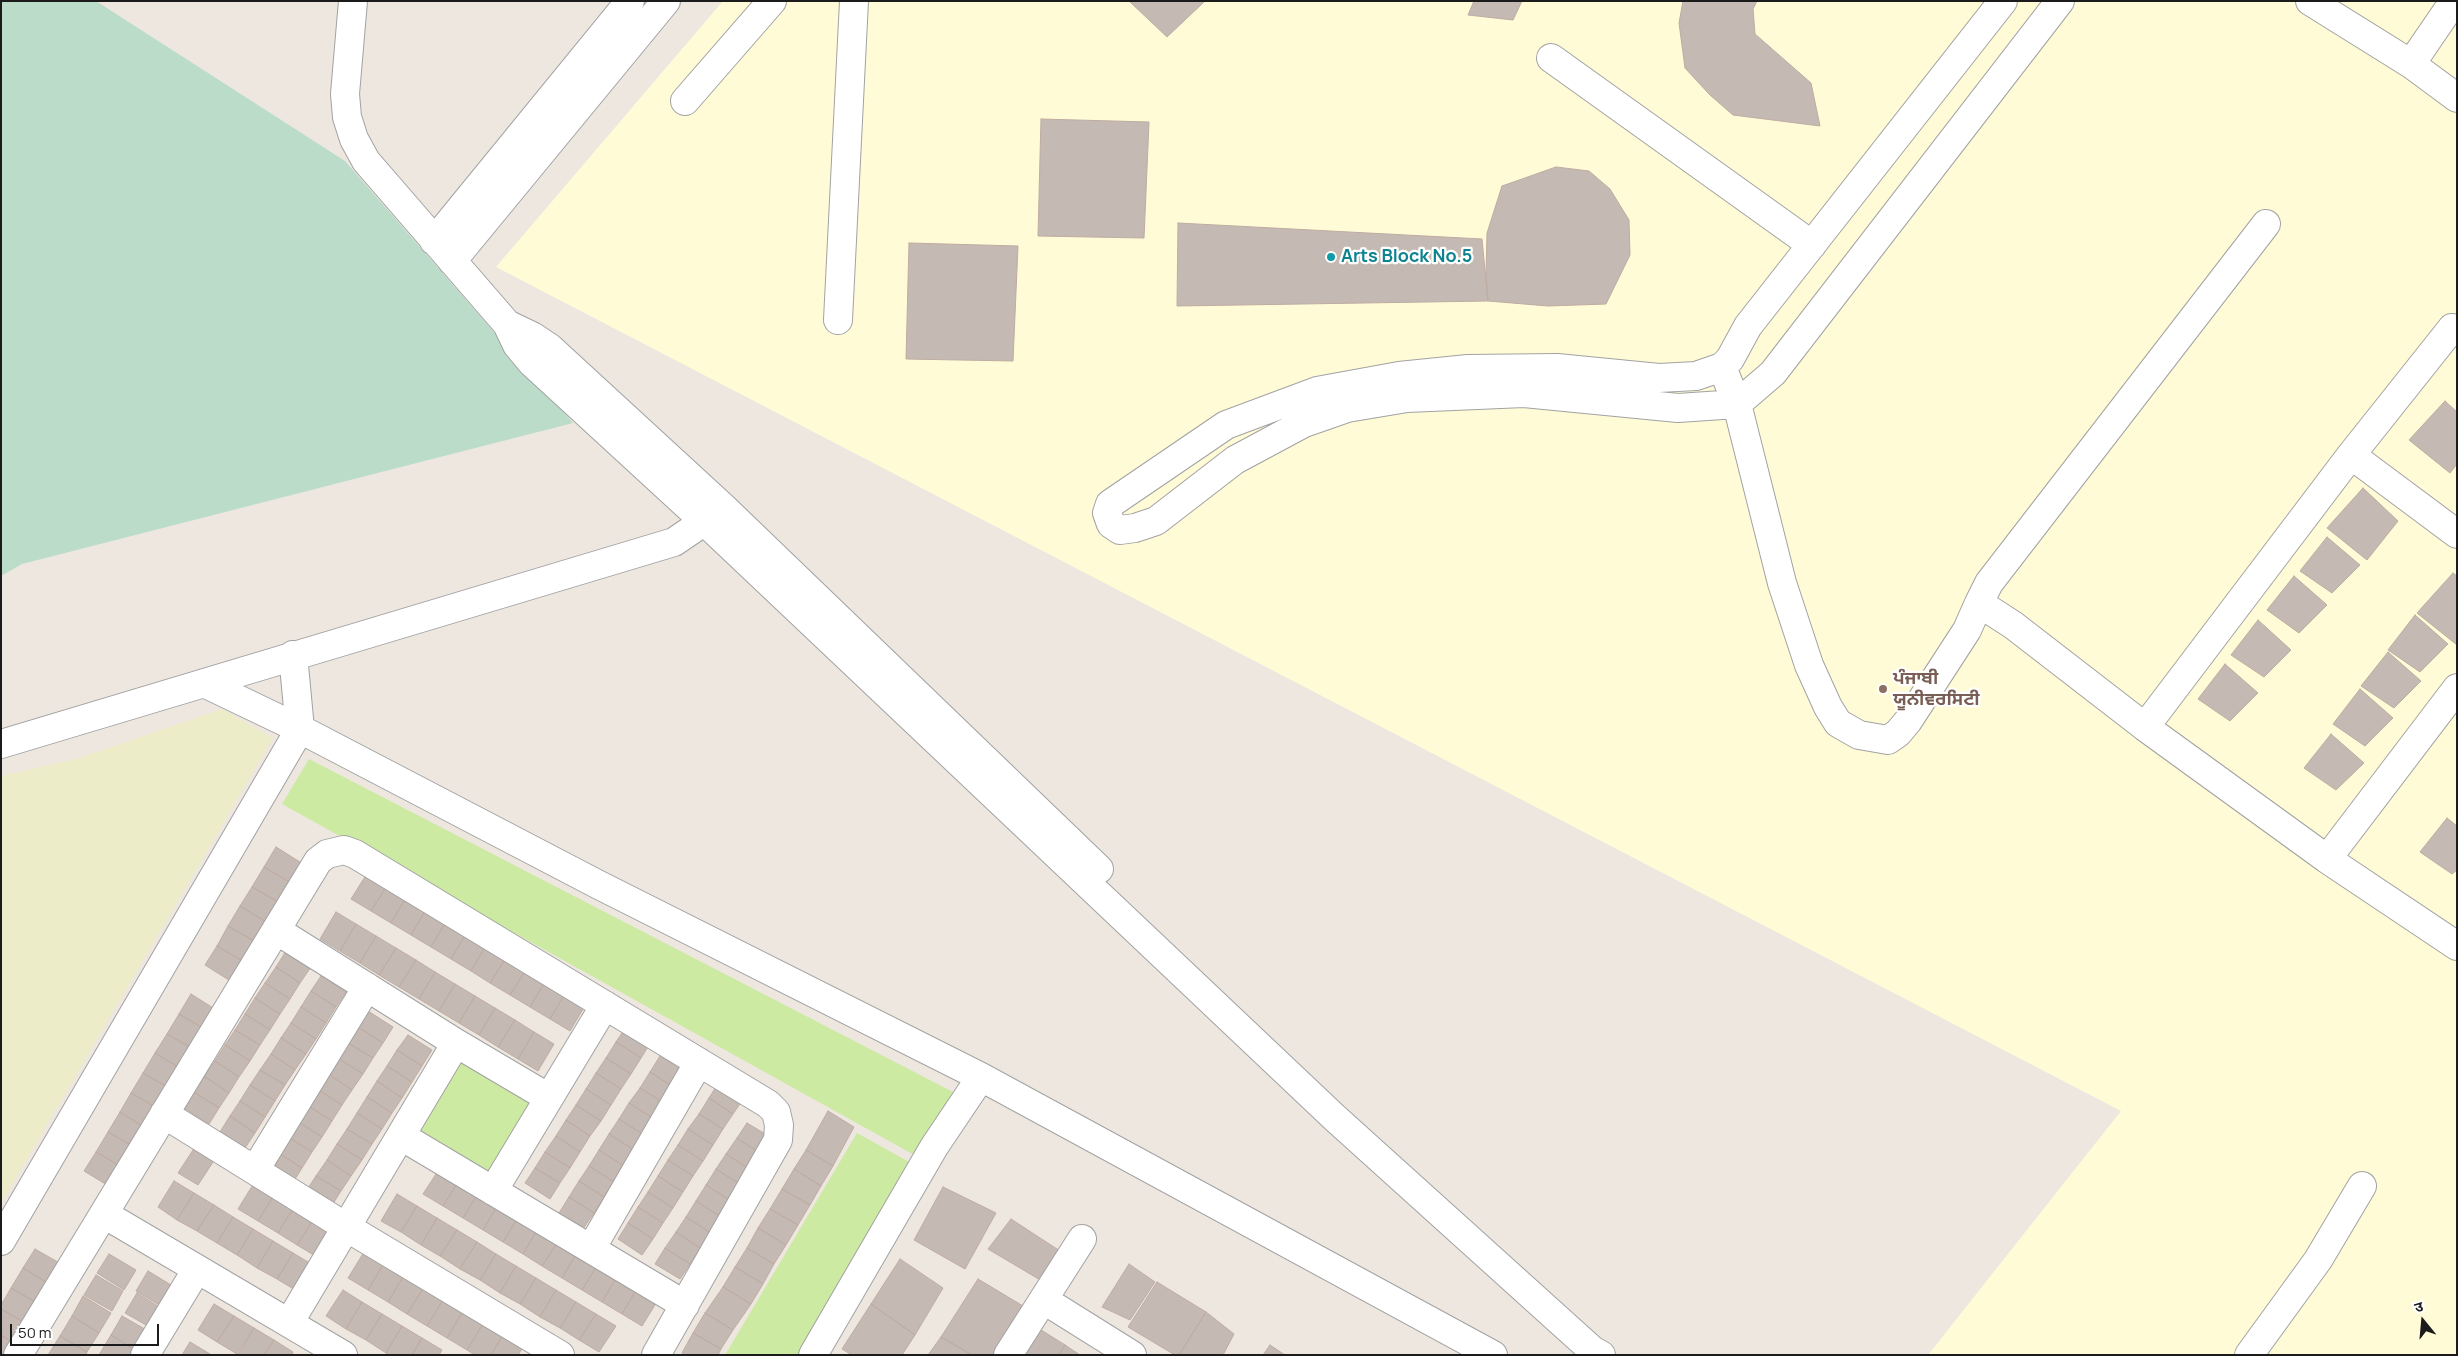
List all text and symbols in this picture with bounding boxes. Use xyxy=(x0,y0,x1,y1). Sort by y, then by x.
place label: Arts Block No.5 xyxy=(1341,246,1472,268)
marker: Arts Block No.5 xyxy=(1325,251,1337,263)
place label: ਪੰਜਾਬੀ ਯੂਨੀਵਰਸਿਟੀ xyxy=(1893,668,1980,711)
marker: ਪੰਜਾਬੀ ਯੂਨੀਵਰਸਿਟੀ xyxy=(1877,683,1889,695)
north arrow xyxy=(2398,1296,2448,1346)
text: उ xyxy=(2412,1296,2425,1316)
scale bar xyxy=(12,1314,161,1346)
text: 50 m xyxy=(18,1322,52,1343)

